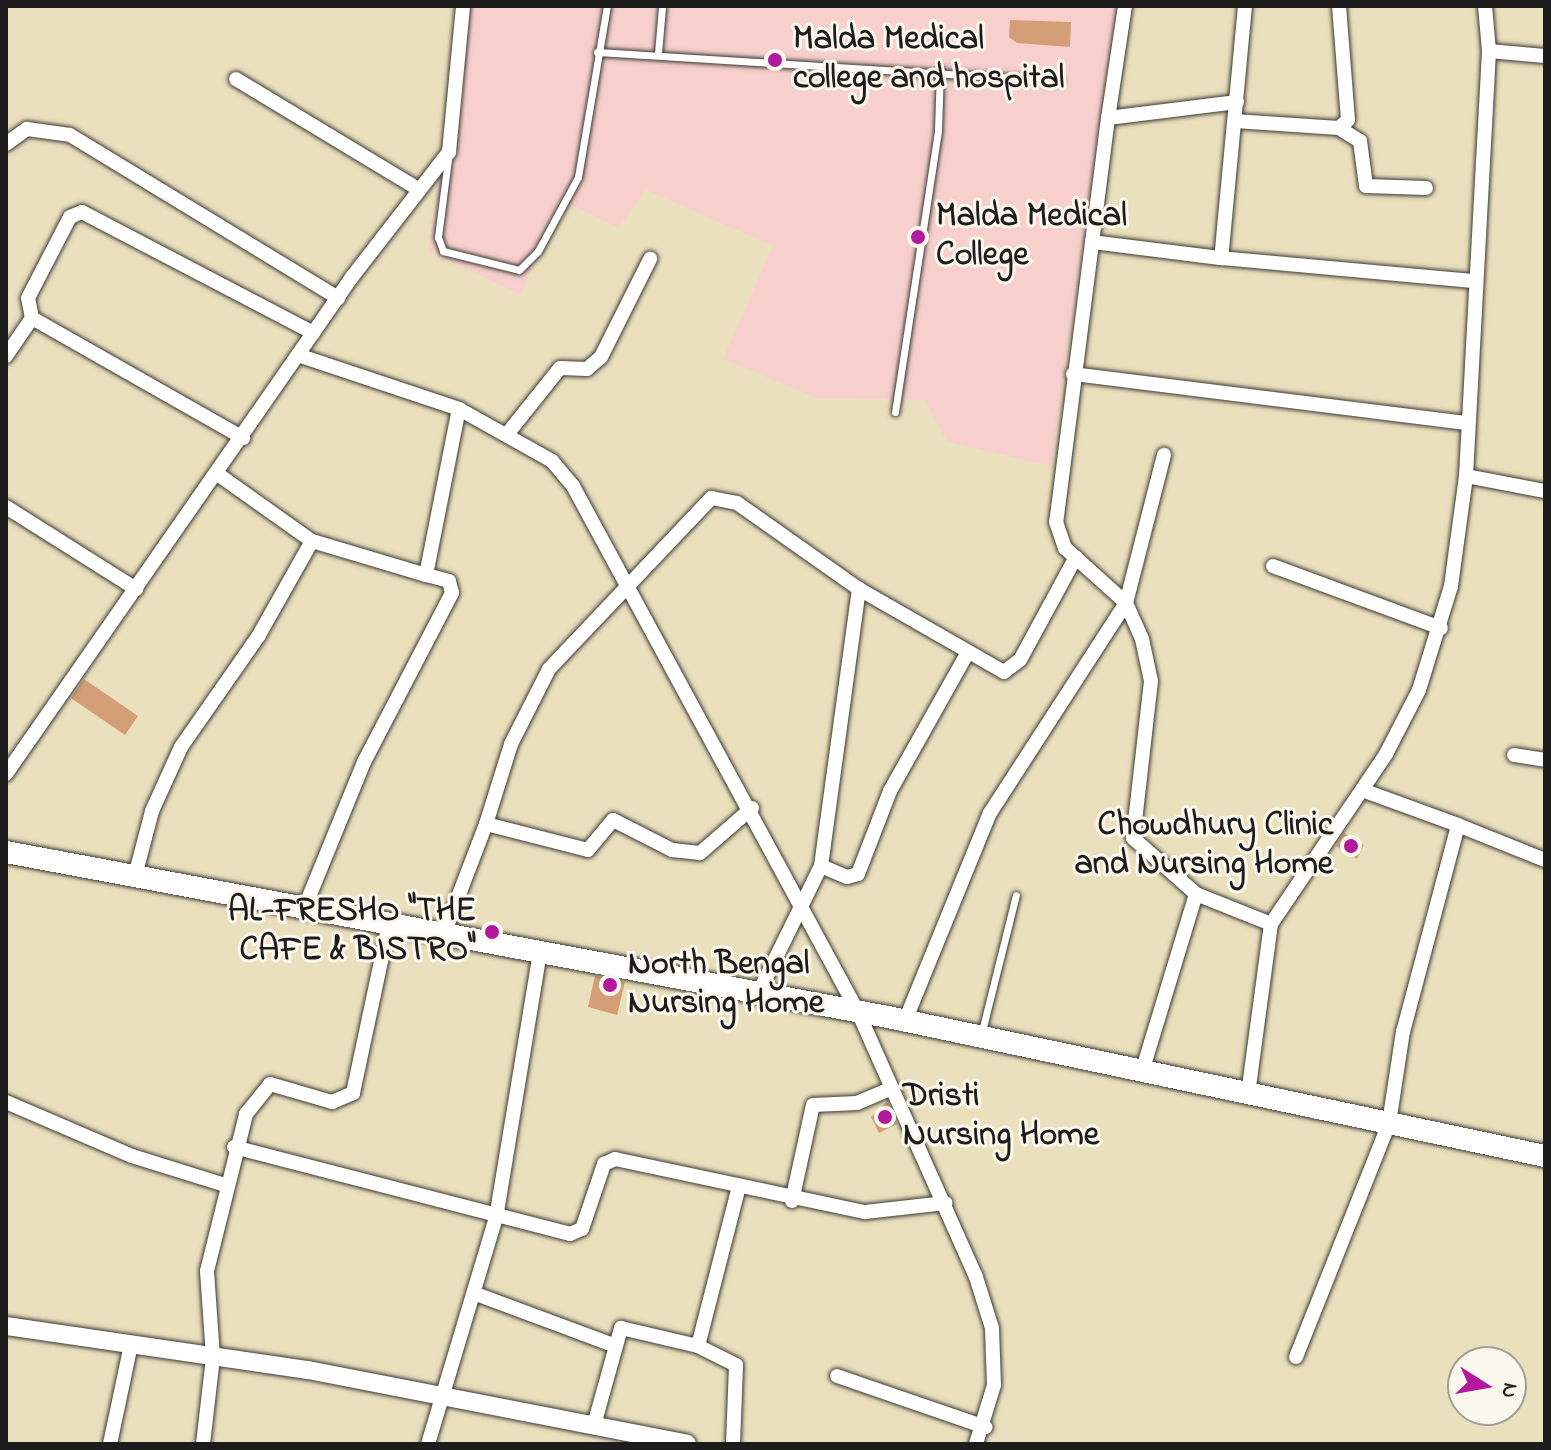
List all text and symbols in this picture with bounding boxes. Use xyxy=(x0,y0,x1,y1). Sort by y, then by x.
place label: Malda Medical college and hospital xyxy=(793,20,1064,100)
marker: Malda Medical college and hospital xyxy=(764,49,786,71)
place label: Malda Medical College xyxy=(936,197,1127,276)
marker: Malda Medical College xyxy=(907,226,929,248)
place label: Chowdhury Clinic and Nursing Home xyxy=(1074,806,1333,886)
marker: Chowdhury Clinic and Nursing Home xyxy=(1340,835,1362,857)
place label: AL-FRESHO "THE CAFE & BISTRO" xyxy=(228,892,476,972)
marker: AL-FRESHO "THE CAFE & BISTRO" xyxy=(483,923,501,941)
place label: North Bengal Nursing Home xyxy=(628,945,824,1024)
marker: North Bengal Nursing Home xyxy=(599,974,621,996)
place label: Dristi Nursing Home xyxy=(903,1077,1099,1156)
marker: Dristi Nursing Home xyxy=(874,1106,896,1128)
north arrow xyxy=(1447,1346,1527,1426)
text: N xyxy=(1491,1380,1526,1401)

